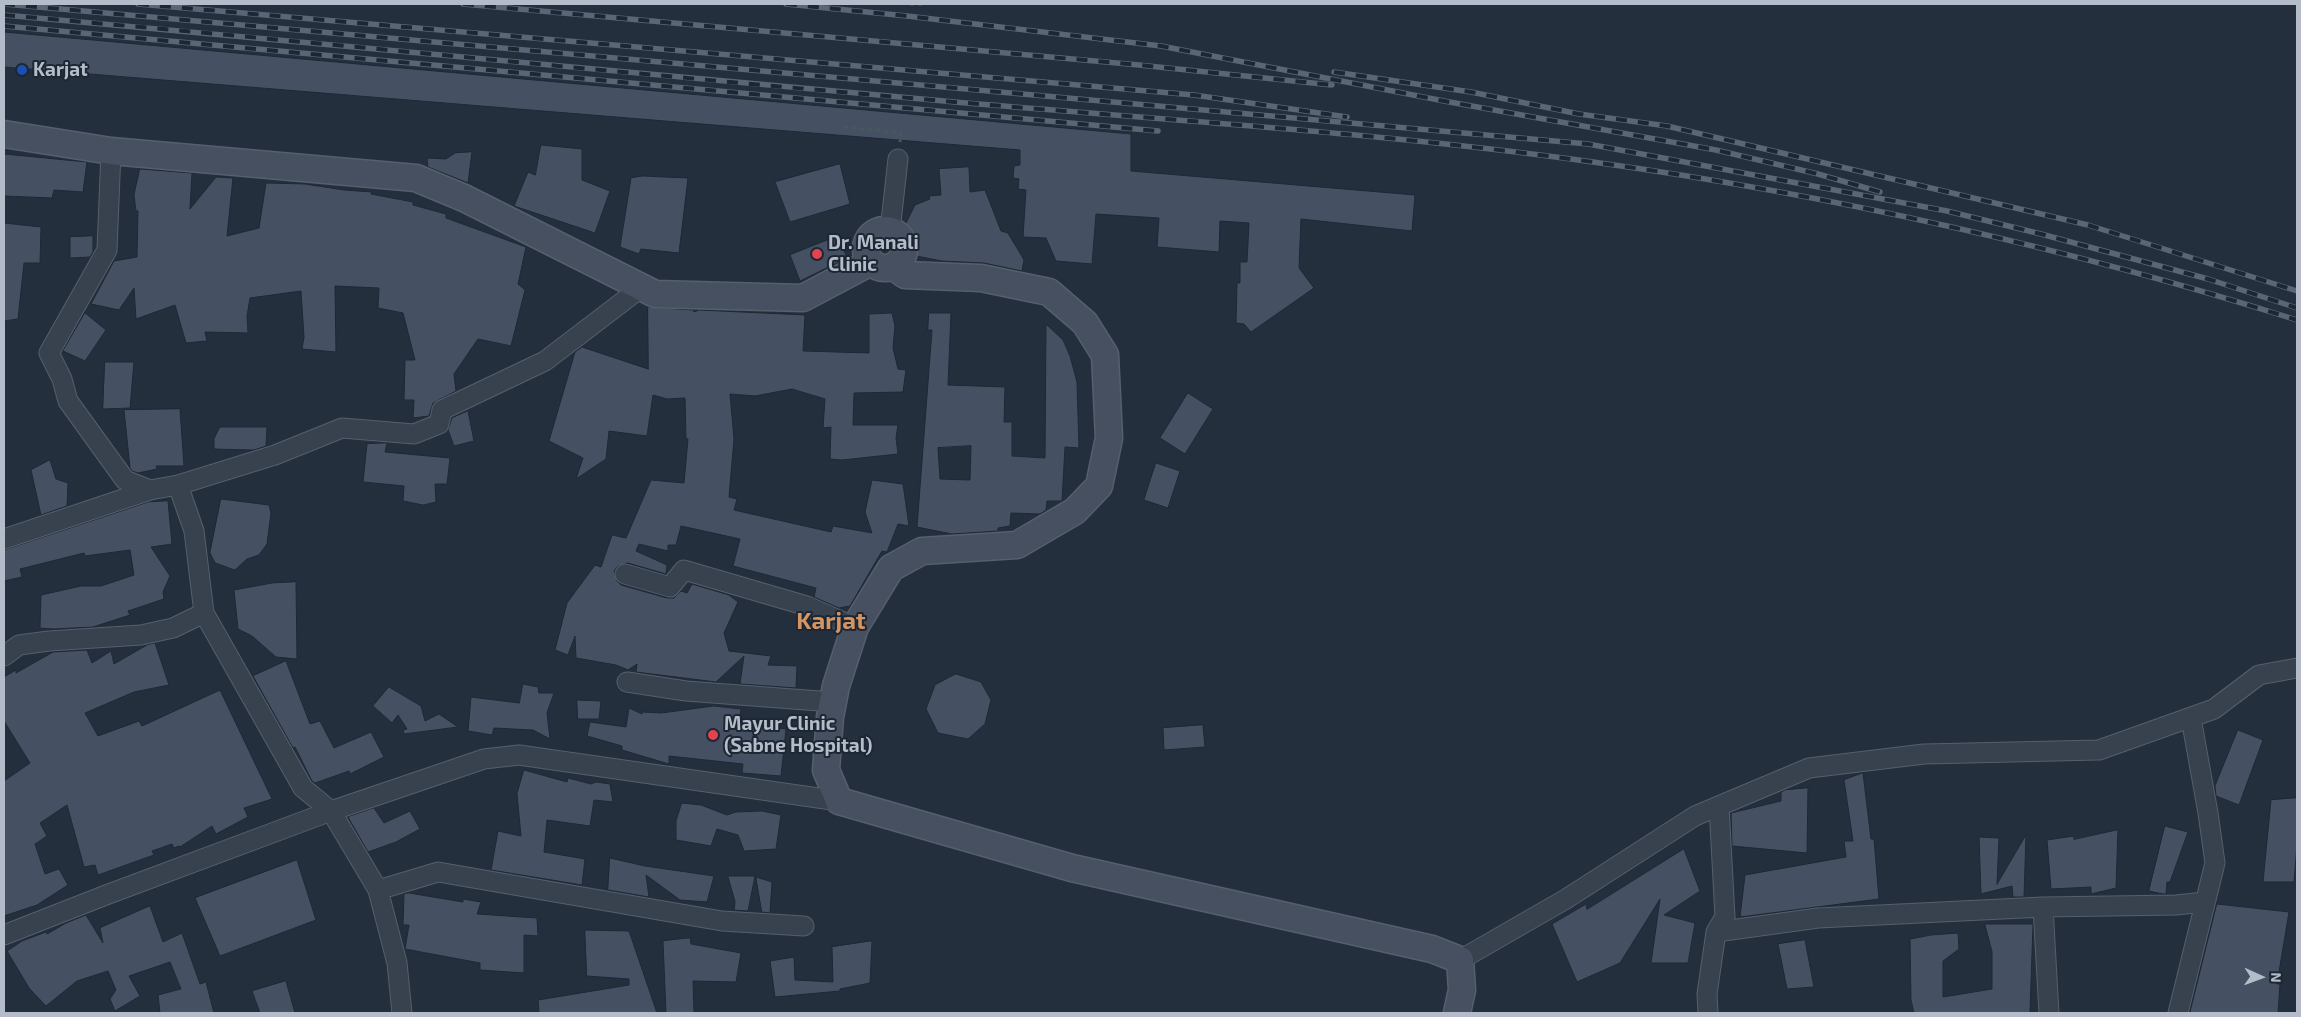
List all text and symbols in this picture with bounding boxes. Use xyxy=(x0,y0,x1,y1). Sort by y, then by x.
place label: Karjat xyxy=(33,59,88,81)
marker: Karjat xyxy=(15,63,29,77)
place label: Dr. Manali Clinic xyxy=(828,232,919,276)
marker: Dr. Manali Clinic xyxy=(810,247,824,261)
district label: Karjat xyxy=(796,607,866,635)
place label: Mayur Clinic (Sabne Hospital) xyxy=(724,713,873,757)
marker: Mayur Clinic (Sabne Hospital) xyxy=(706,728,720,742)
north arrow xyxy=(2236,952,2286,1002)
text: N xyxy=(2268,972,2285,983)

